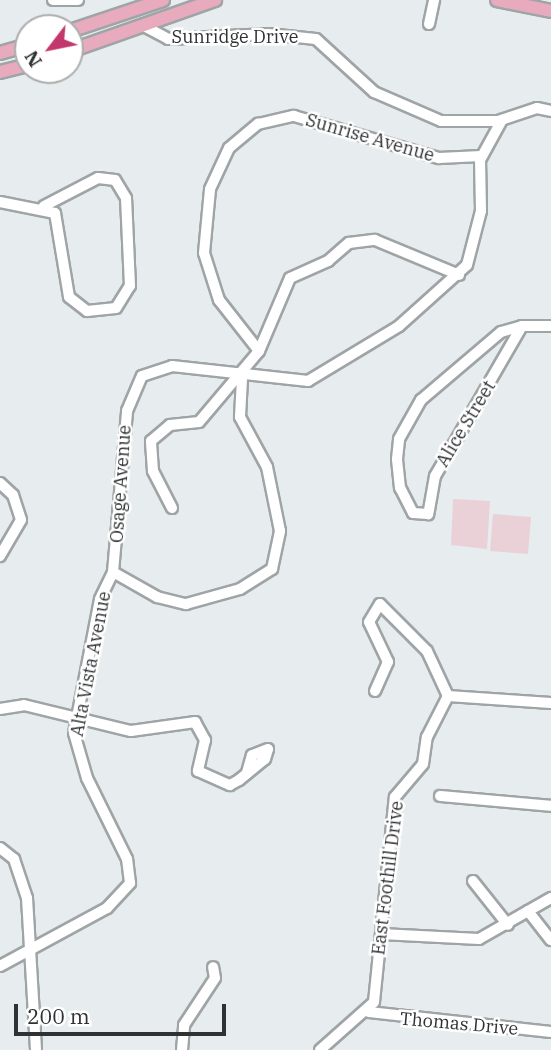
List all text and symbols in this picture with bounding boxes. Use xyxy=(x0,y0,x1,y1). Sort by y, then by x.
north arrow xyxy=(14,14,84,84)
street label: Sunridge Drive xyxy=(172,26,298,48)
text: N xyxy=(19,46,47,72)
street label: Sunrise Avenue xyxy=(303,109,437,167)
street label: Alice Street xyxy=(432,377,500,471)
street label: Osage Avenue xyxy=(106,424,136,544)
street label: Alta Vista Avenue xyxy=(66,590,116,738)
street label: East Foothill Drive xyxy=(368,800,408,956)
scale bar xyxy=(18,990,229,1034)
text: 200 m xyxy=(27,1002,90,1030)
street label: Thomas Drive xyxy=(399,1008,519,1040)

